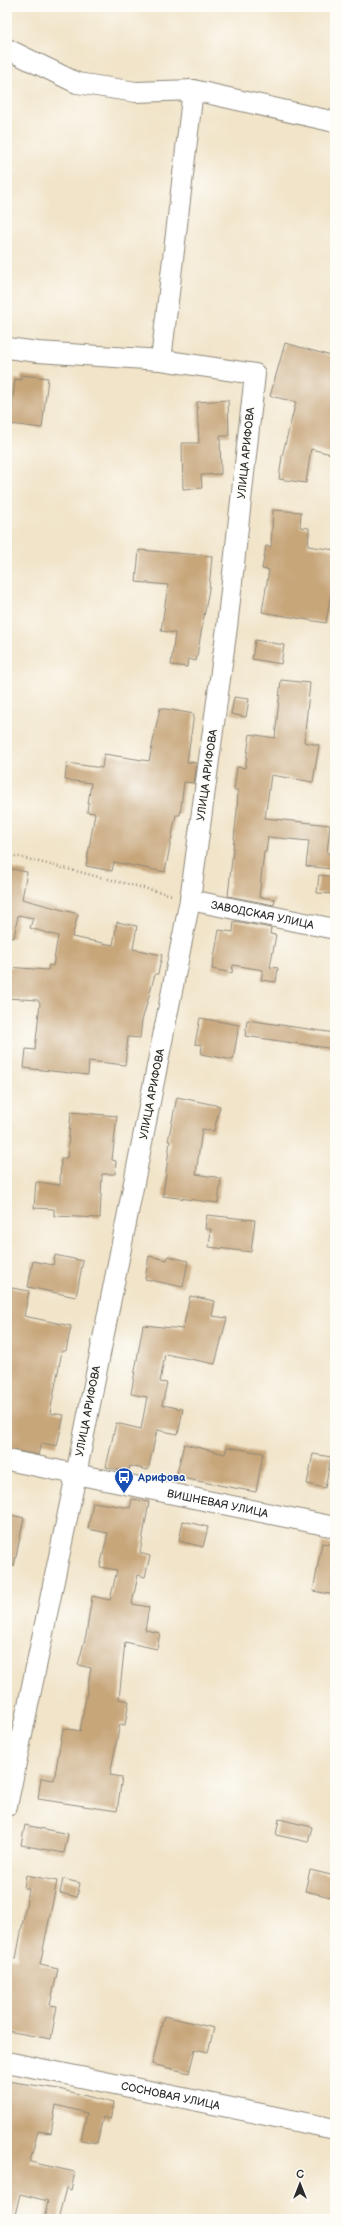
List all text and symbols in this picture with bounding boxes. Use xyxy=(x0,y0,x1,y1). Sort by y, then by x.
street label: УЛИЦА АРИФОВА xyxy=(235,406,257,500)
street label: УЛИЦА АРИФОВА xyxy=(194,728,220,822)
street label: ЗАВОДСКАЯ УЛИЦА xyxy=(210,898,316,931)
street label: УЛИЦА АРИФОВА xyxy=(137,1047,167,1141)
street label: УЛИЦА АРИФОВА xyxy=(73,1364,103,1458)
bus stop icon: Арифова xyxy=(113,1466,135,1494)
place label: Арифова xyxy=(137,1471,186,1484)
street label: ВИШНЕВАЯ УЛИЦА xyxy=(166,1486,270,1520)
street label: СОСНОВАЯ УЛИЦА xyxy=(120,2079,222,2112)
north arrow xyxy=(280,2164,320,2204)
text: С xyxy=(296,2168,304,2181)

